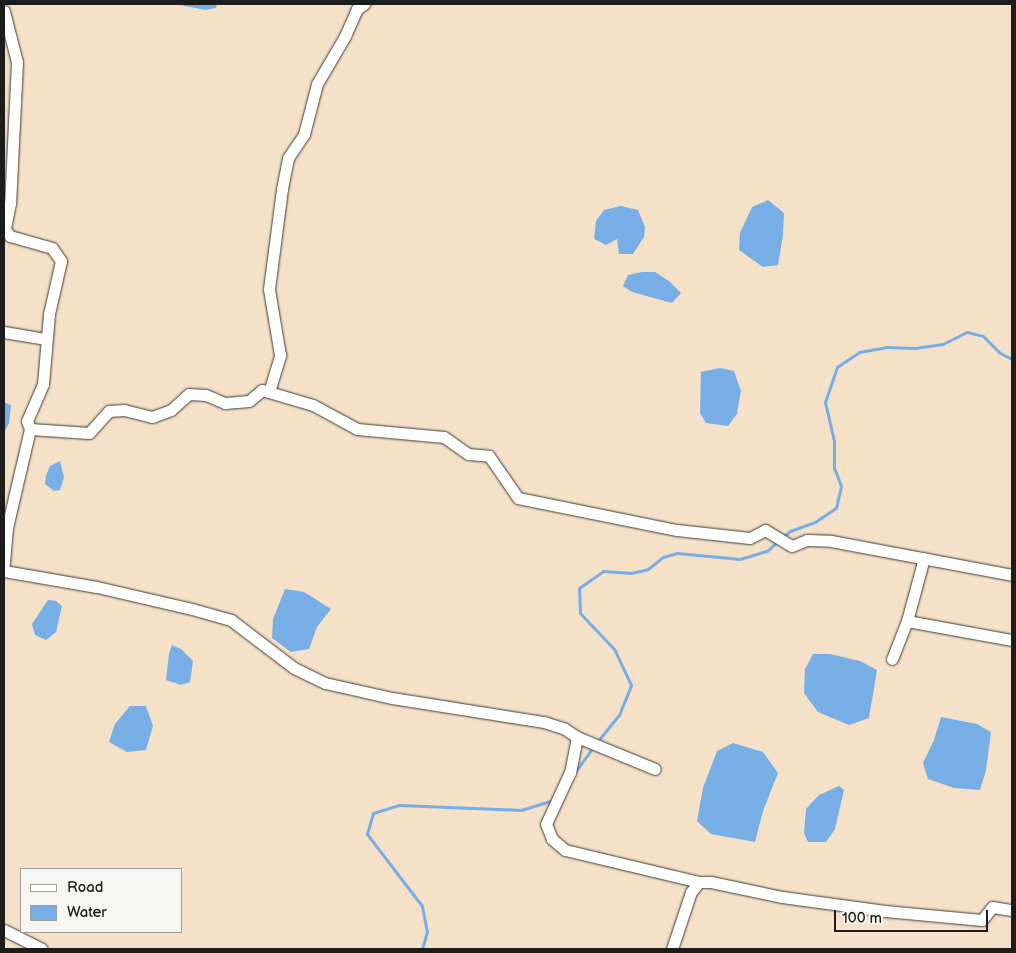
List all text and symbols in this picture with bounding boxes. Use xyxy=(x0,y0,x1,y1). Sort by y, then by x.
legend xyxy=(20,868,182,933)
text: Road xyxy=(67,878,103,897)
scale bar xyxy=(836,900,990,932)
text: Water xyxy=(67,903,107,922)
text: 100 m xyxy=(842,909,882,928)

